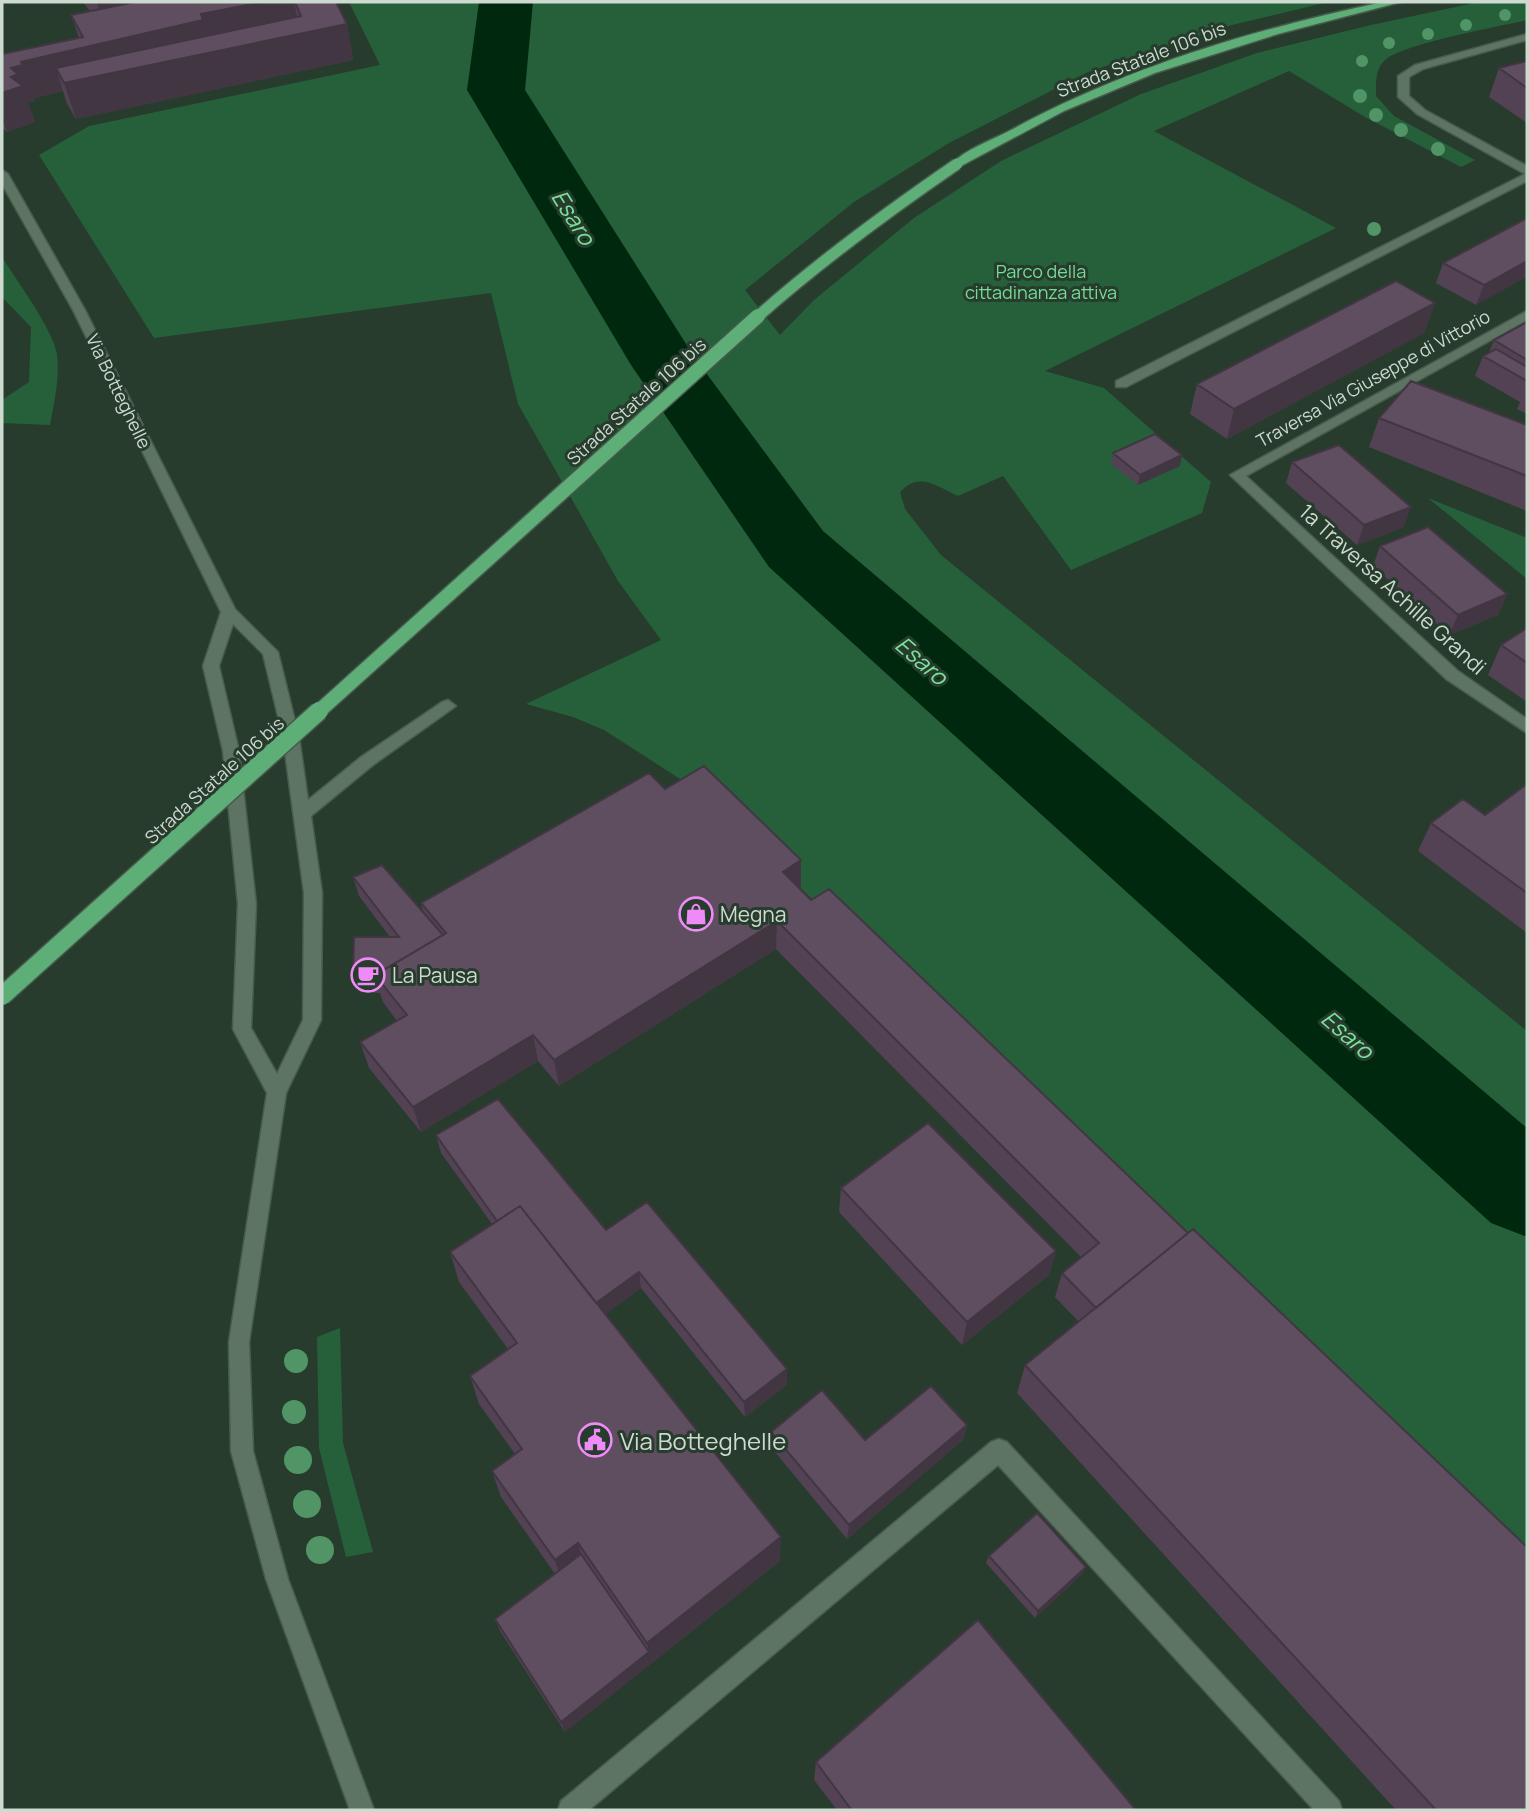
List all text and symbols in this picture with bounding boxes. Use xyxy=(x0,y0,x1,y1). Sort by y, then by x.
street label: Strada Statale 106 bis xyxy=(1053,16,1229,102)
water label: Esaro xyxy=(545,183,604,252)
park label: Parco della cittadinanza attiva xyxy=(965,259,1117,304)
street label: Traversa Via Giuseppe di Vittorio xyxy=(1252,304,1494,452)
street label: Via Botteghelle xyxy=(81,330,157,452)
street label: Strada Statale 106 bis xyxy=(561,332,711,470)
street label: 1a Traversa Achille Grandi xyxy=(1294,497,1492,681)
water label: Esaro xyxy=(889,628,956,693)
street label: Strada Statale 106 bis xyxy=(139,711,289,849)
shop icon: Megna xyxy=(677,895,715,933)
place label: Megna xyxy=(720,900,787,928)
cafe icon: La Pausa xyxy=(349,956,387,994)
place label: La Pausa xyxy=(392,961,478,989)
water label: Esaro xyxy=(1315,1002,1382,1067)
public building icon: Via Botteghelle xyxy=(576,1421,614,1459)
place label: Via Botteghelle xyxy=(620,1424,786,1457)

